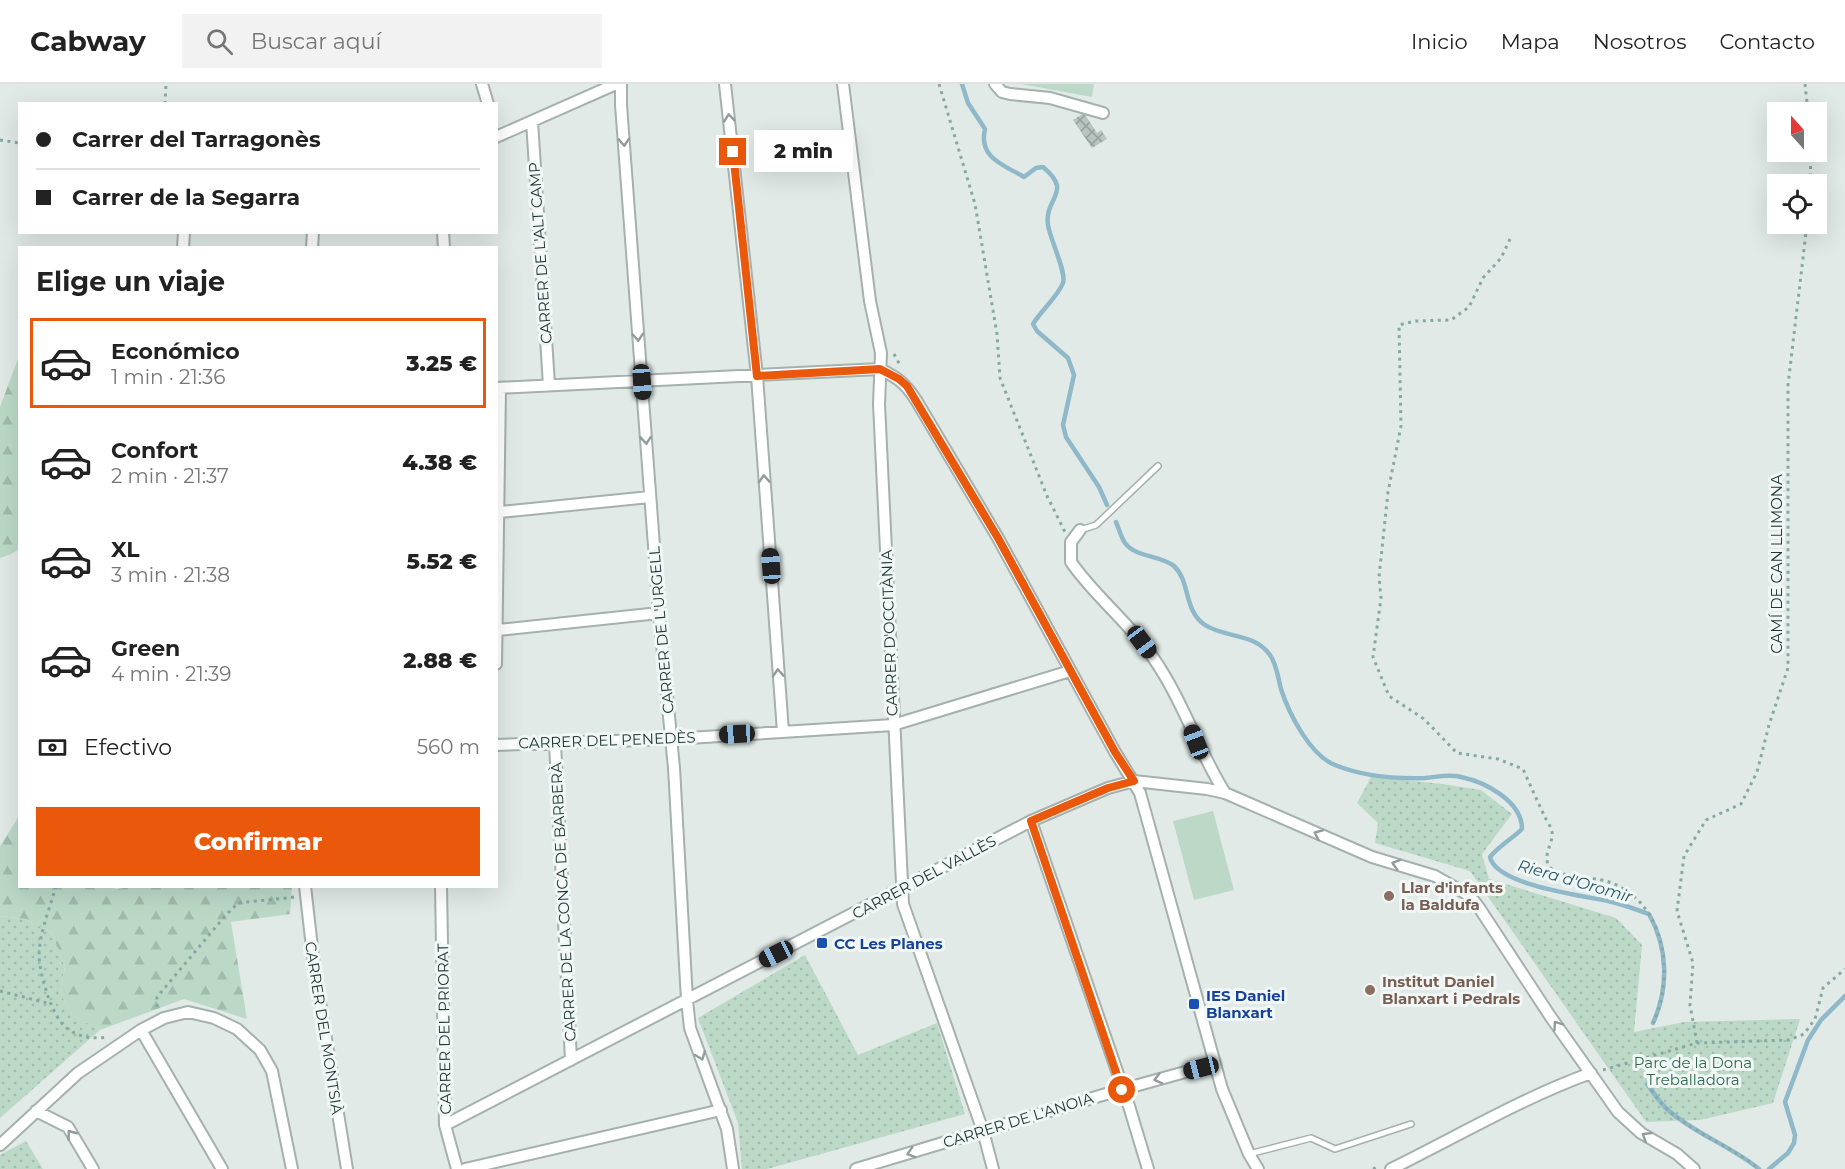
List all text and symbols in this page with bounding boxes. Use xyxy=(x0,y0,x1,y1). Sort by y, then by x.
search box xyxy=(182,14,602,68)
text: Cabway xyxy=(30,24,146,58)
icon: search xyxy=(203,25,236,58)
text: Buscar aquí xyxy=(251,28,381,55)
text: Inicio xyxy=(1411,29,1468,54)
text: Mapa xyxy=(1501,29,1560,54)
text: Nosotros xyxy=(1593,29,1686,54)
text: Contacto xyxy=(1719,29,1815,54)
north arrow xyxy=(1767,102,1827,162)
map controls xyxy=(1767,102,1827,234)
one-way arrow xyxy=(723,113,736,122)
text: Carrer del Tarragonès xyxy=(72,126,321,153)
callout: 2 min xyxy=(754,131,853,173)
one-way arrow xyxy=(617,138,630,147)
route end xyxy=(719,138,746,165)
text: 2 min xyxy=(774,139,833,163)
street label: CARRER DE L'ALT CAMP xyxy=(524,161,556,345)
button: locate xyxy=(1767,174,1827,234)
text: Carrer de la Segarra xyxy=(72,184,300,211)
text: Elige un viaje xyxy=(36,265,225,298)
one-way arrow xyxy=(632,332,645,341)
icon: car xyxy=(39,336,93,390)
text: Económico xyxy=(111,338,240,365)
text: 3.25 € xyxy=(406,350,477,377)
car xyxy=(632,363,652,401)
text: 1 min · 21:36 xyxy=(111,365,225,389)
icon: car xyxy=(39,435,93,489)
one-way arrow xyxy=(639,436,652,445)
text: Confort xyxy=(111,437,198,464)
text: 4.38 € xyxy=(402,449,477,476)
text: 2 min · 21:37 xyxy=(111,464,229,488)
one-way arrow xyxy=(758,474,771,483)
street label: CAMÍ DE CAN LLIMONA xyxy=(1767,474,1786,654)
icon: car xyxy=(39,534,93,588)
text: XL xyxy=(111,536,140,563)
street label: CARRER DE L'URGELL xyxy=(644,545,678,714)
car xyxy=(761,547,781,585)
text: 5.52 € xyxy=(407,548,477,575)
street label: CARRER D'OCCITÀNIA xyxy=(877,549,901,717)
text: 3 min · 21:38 xyxy=(111,563,230,587)
car xyxy=(1124,622,1160,662)
icon: car xyxy=(39,633,93,687)
text: Green xyxy=(111,635,180,662)
text: 2.88 € xyxy=(403,647,477,674)
text: 4 min · 21:39 xyxy=(111,662,231,686)
one-way arrow xyxy=(772,669,785,678)
car xyxy=(1181,722,1211,762)
car xyxy=(719,724,755,744)
street label: CARRER DEL PENEDÈS xyxy=(518,727,696,753)
icon: cash xyxy=(36,731,69,764)
text: Efectivo xyxy=(84,734,172,761)
text: 560 m xyxy=(417,735,480,759)
street label: CARRER DE LA CONCA DE BARBERÀ xyxy=(546,762,580,1042)
button: Confirmar xyxy=(36,807,480,876)
one-way arrow xyxy=(1313,829,1324,841)
street label: CARRER DEL VALLÈS xyxy=(849,831,999,923)
water label: Riera d'Oromir xyxy=(1516,856,1635,907)
one-way arrow xyxy=(1391,859,1402,871)
place label: Llar d'infants la Baldufa xyxy=(1401,878,1503,914)
marker: Llar d'infants la Baldufa xyxy=(1382,889,1396,903)
place label: CC Les Planes xyxy=(834,934,943,953)
marker: CC Les Planes xyxy=(815,936,829,950)
car xyxy=(756,938,796,970)
street label: CARRER DEL MONTSIÀ xyxy=(301,940,347,1116)
street label: CARRER DEL PRIORAT xyxy=(433,943,455,1115)
place label: Institut Daniel Blanxart i Pedrals xyxy=(1382,972,1520,1008)
marker: Institut Daniel Blanxart i Pedrals xyxy=(1363,983,1377,997)
place label: IES Daniel Blanxart xyxy=(1206,986,1285,1022)
marker: IES Daniel Blanxart xyxy=(1187,997,1201,1011)
one-way arrow xyxy=(1553,1021,1564,1032)
one-way arrow xyxy=(694,1050,706,1061)
park label: Parc de la Dona Treballadora xyxy=(1634,1053,1752,1089)
car xyxy=(1181,1055,1221,1081)
one-way arrow xyxy=(1153,1072,1163,1085)
route start xyxy=(1108,1076,1135,1103)
street label: CARRER DE L'ANOIA xyxy=(941,1088,1096,1152)
one-way arrow xyxy=(67,1129,78,1140)
one-way arrow xyxy=(1642,1131,1652,1143)
one-way arrow xyxy=(906,1146,916,1158)

